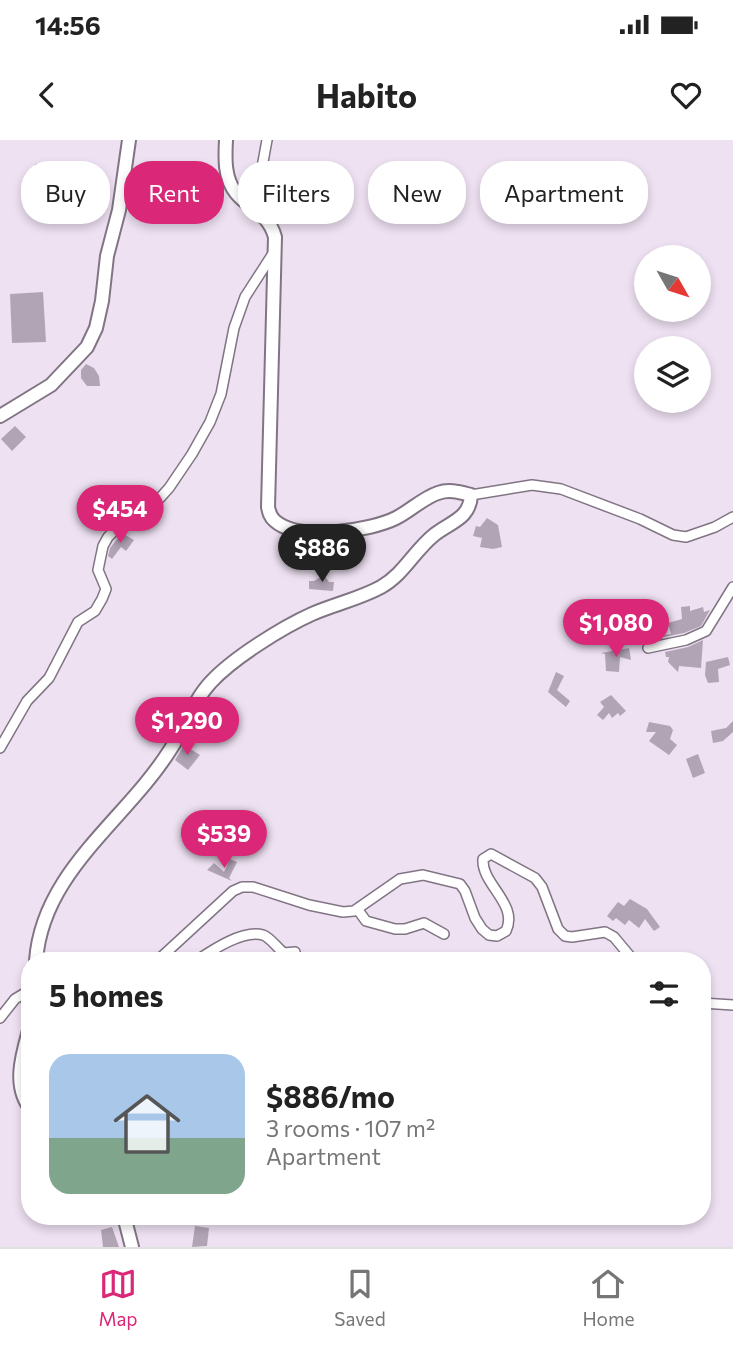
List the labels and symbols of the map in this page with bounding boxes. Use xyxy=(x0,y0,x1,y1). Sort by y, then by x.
north arrow xyxy=(634,245,710,322)
pin: $454 xyxy=(79,486,161,545)
pin: $886 xyxy=(281,524,363,584)
pin: $1,080 xyxy=(559,600,673,659)
pin: $1,290 xyxy=(130,698,244,757)
pin: $539 xyxy=(183,810,265,870)

